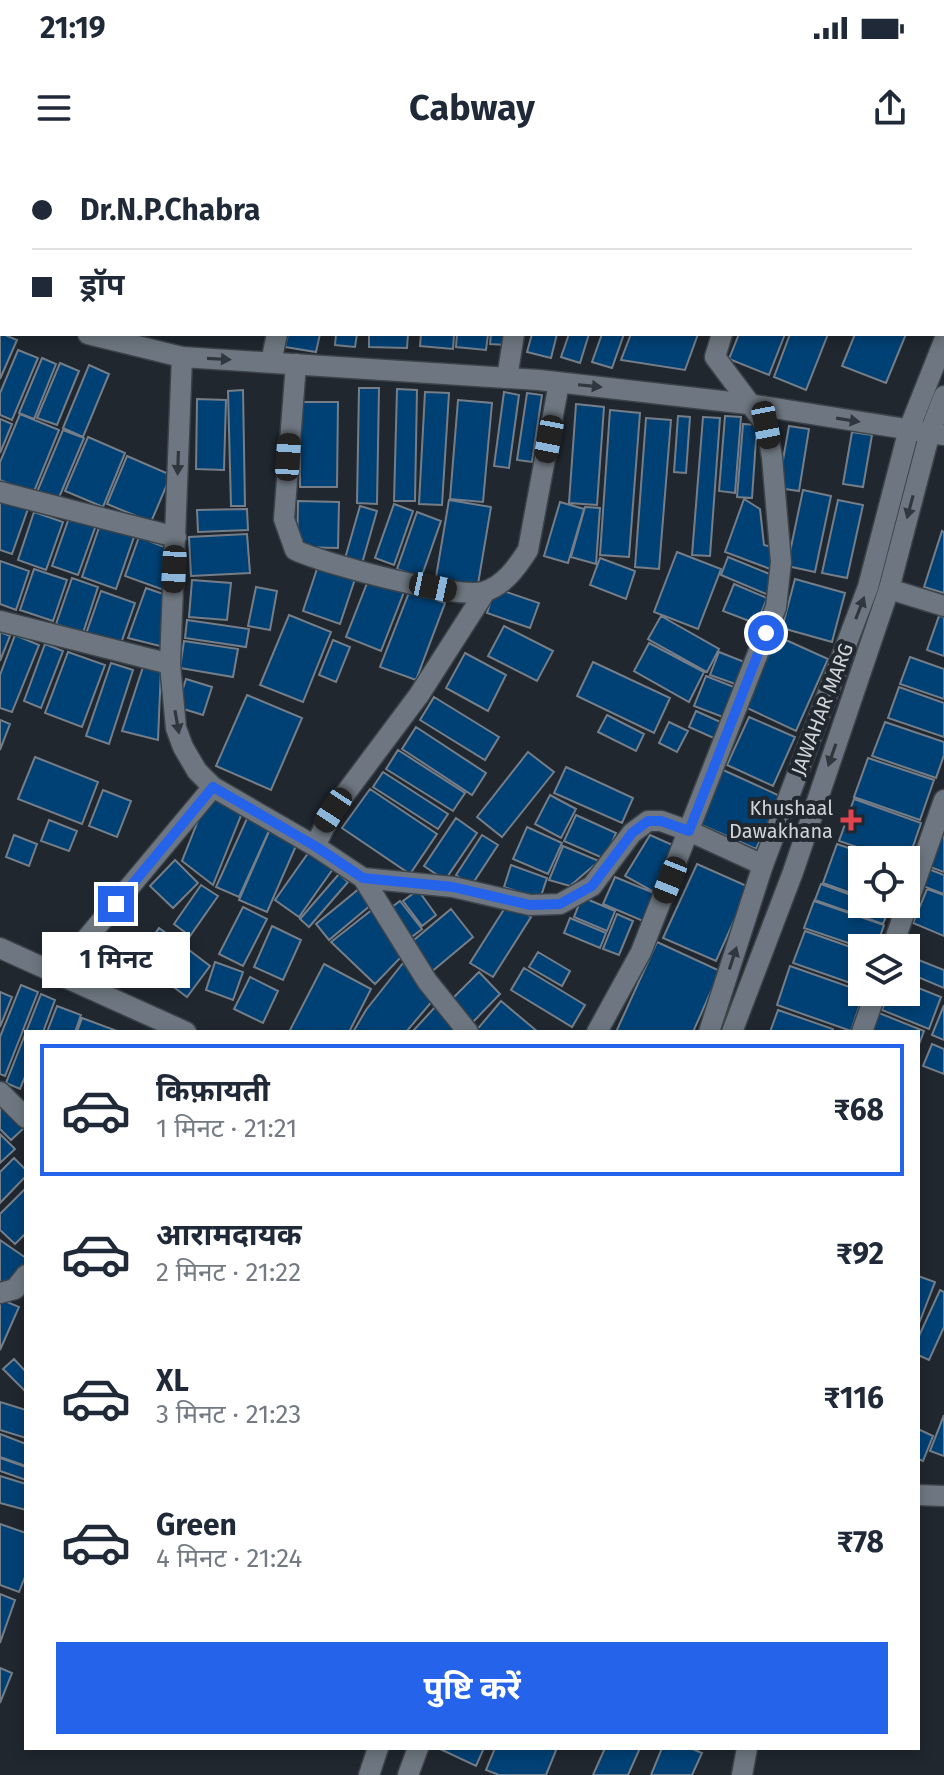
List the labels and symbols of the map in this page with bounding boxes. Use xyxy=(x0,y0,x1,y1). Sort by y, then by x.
one-way arrow xyxy=(207,353,232,366)
one-way arrow xyxy=(578,380,603,393)
car xyxy=(750,399,782,451)
car xyxy=(533,413,565,465)
one-way arrow xyxy=(836,414,861,427)
car xyxy=(274,432,302,482)
one-way arrow xyxy=(172,451,185,476)
one-way arrow xyxy=(904,495,916,520)
car xyxy=(161,544,187,594)
car xyxy=(407,570,459,604)
one-way arrow xyxy=(854,596,867,620)
route start xyxy=(748,615,784,651)
street label: JAWAHAR MARG xyxy=(786,640,858,778)
one-way arrow xyxy=(171,710,183,735)
one-way arrow xyxy=(826,743,838,767)
car xyxy=(310,783,356,837)
place label: Khushaal Dawakhana xyxy=(729,796,833,843)
marker: Khushaal Dawakhana xyxy=(840,809,862,831)
car xyxy=(650,853,690,907)
route end xyxy=(98,886,134,922)
callout: 1 मिनट xyxy=(42,932,190,988)
one-way arrow xyxy=(727,945,740,969)

